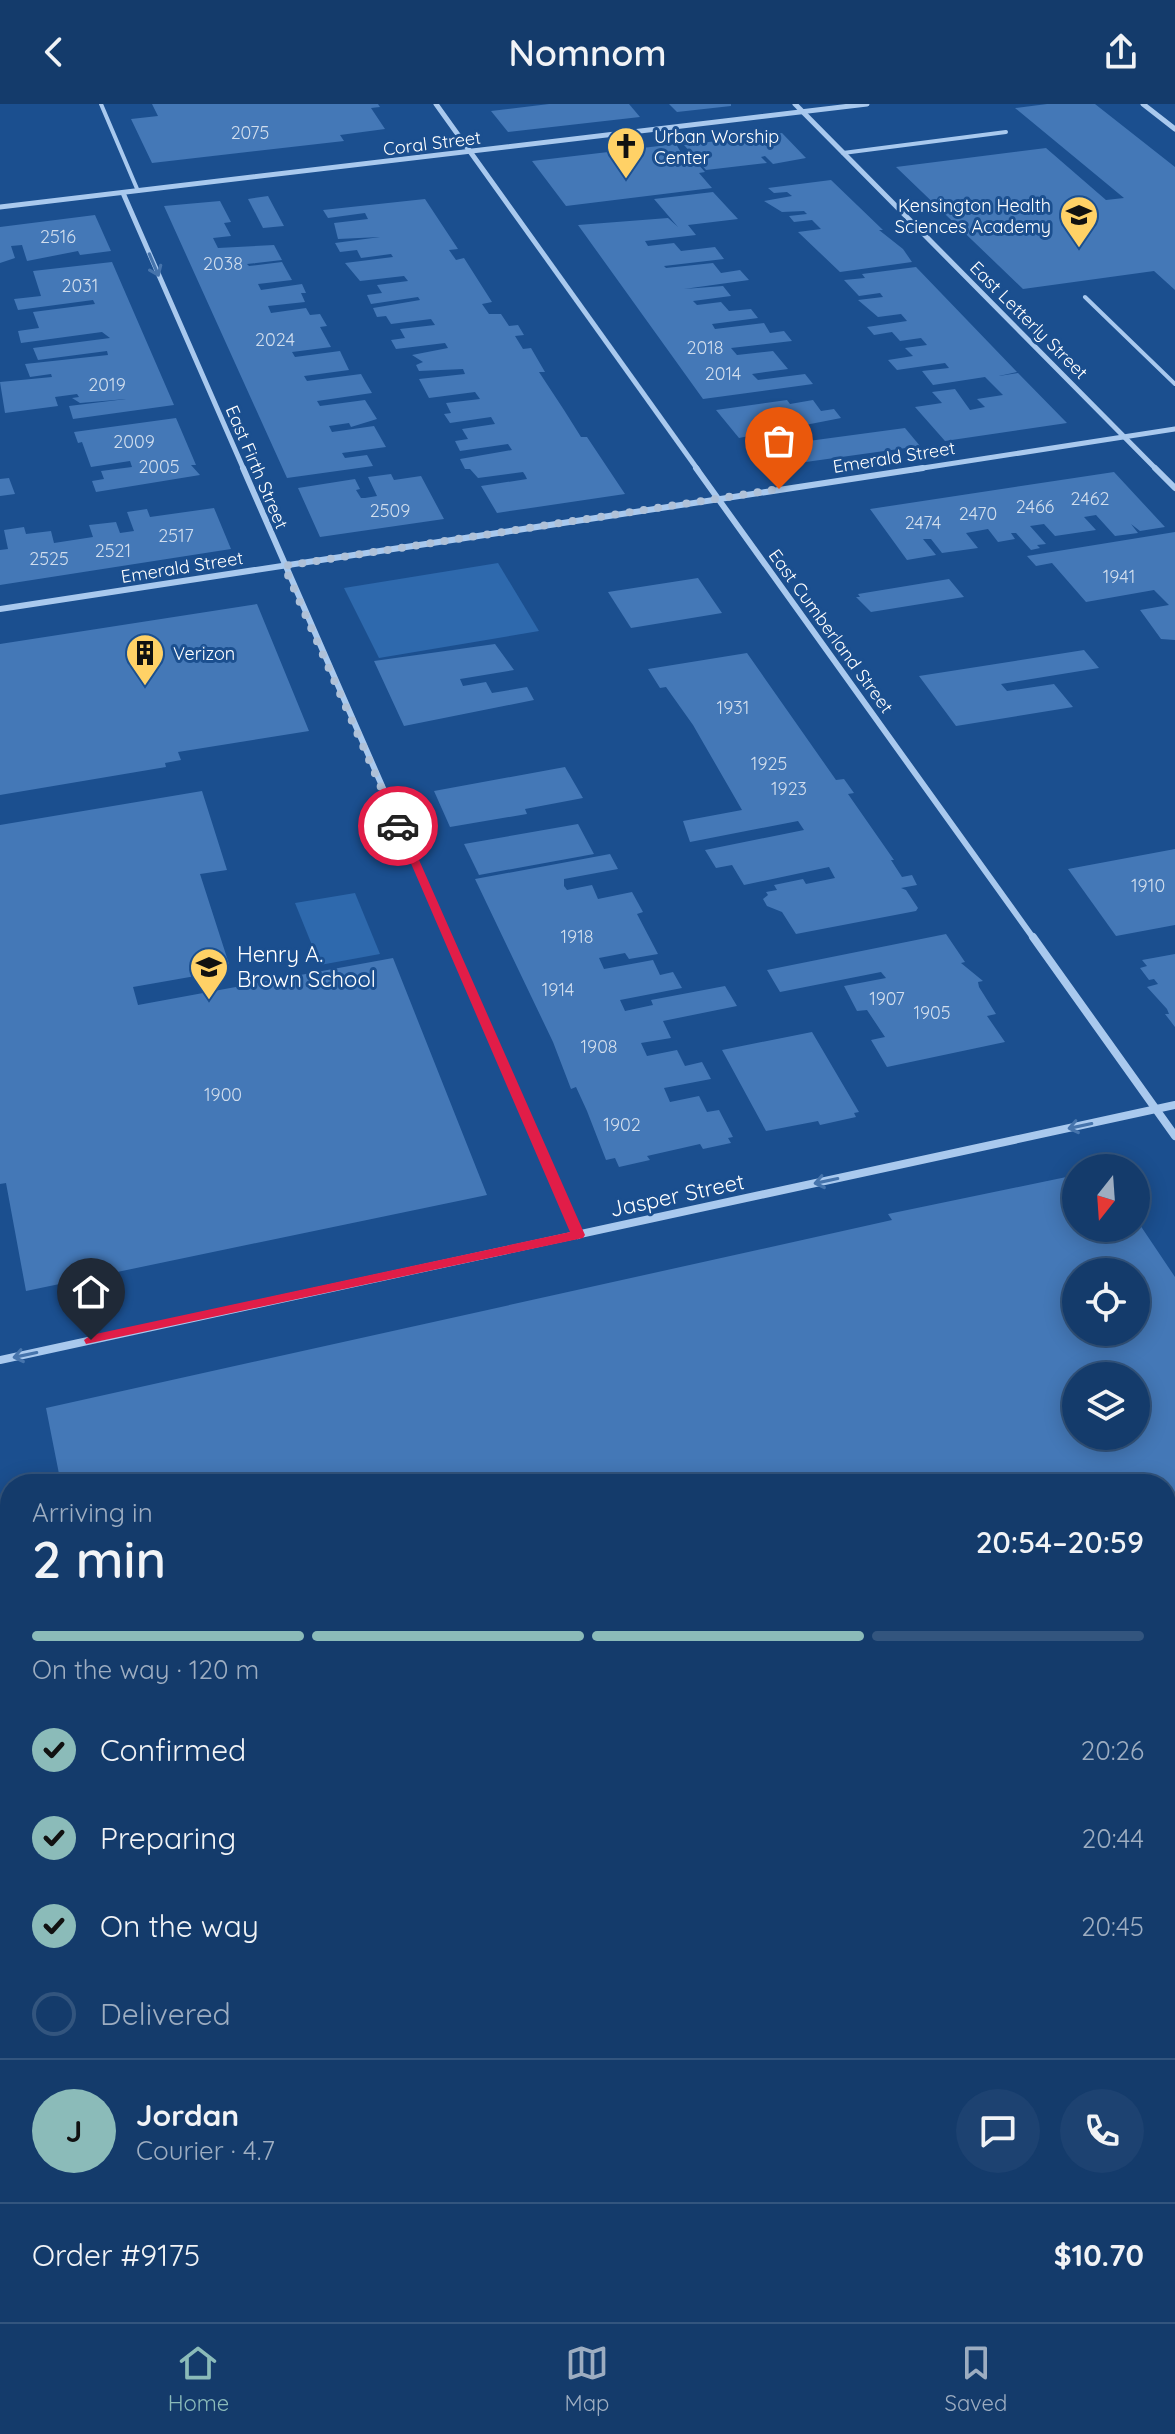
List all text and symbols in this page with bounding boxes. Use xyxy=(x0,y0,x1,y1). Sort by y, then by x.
icon: back xyxy=(32,30,76,74)
text: Nomnom xyxy=(508,30,667,75)
icon: share xyxy=(1099,30,1143,74)
house number: 2075 xyxy=(231,121,269,144)
church icon: Urban Worship Center xyxy=(605,125,647,180)
place label: Urban Worship Center xyxy=(654,125,779,169)
street label: Coral Street xyxy=(382,126,482,160)
place label: Kensington Health Sciences Academy xyxy=(895,194,1051,238)
school or university icon: Kensington Health Sciences Academy xyxy=(1058,194,1100,249)
house number: 2516 xyxy=(40,225,76,248)
one-way arrow xyxy=(148,252,163,277)
house number: 2038 xyxy=(203,252,243,275)
street label: East Letterly Street xyxy=(965,256,1093,384)
house number: 2031 xyxy=(62,274,98,297)
house number: 2024 xyxy=(255,328,295,351)
house number: 2018 xyxy=(686,336,724,359)
house number: 2014 xyxy=(705,362,741,385)
house number: 2019 xyxy=(88,373,126,396)
street label: East Firth Street xyxy=(221,402,293,532)
pin xyxy=(745,407,813,489)
icon: bag xyxy=(757,419,801,463)
house number: 2009 xyxy=(113,430,155,453)
street label: Emerald Street xyxy=(831,436,957,478)
house number: 2005 xyxy=(138,455,180,478)
house number: 2462 xyxy=(1071,487,1109,510)
house number: 2466 xyxy=(1016,495,1055,518)
house number: 2509 xyxy=(370,499,410,522)
house number: 2470 xyxy=(959,502,997,525)
house number: 2474 xyxy=(905,511,941,534)
house number: 2517 xyxy=(158,524,194,547)
house number: 2521 xyxy=(95,539,131,562)
street label: East Cumberland Street xyxy=(764,544,898,718)
street label: Emerald Street xyxy=(119,546,245,588)
house number: 2525 xyxy=(29,547,69,570)
house number: 1941 xyxy=(1103,565,1135,588)
building icon: Verizon xyxy=(124,632,166,687)
place label: Verizon xyxy=(173,642,235,665)
house number: 1931 xyxy=(717,696,749,719)
house number: 1925 xyxy=(751,752,787,775)
house number: 1923 xyxy=(771,777,807,800)
courier xyxy=(358,786,438,866)
icon: car xyxy=(376,804,420,848)
house number: 1910 xyxy=(1131,874,1165,897)
house number: 1918 xyxy=(560,925,594,948)
place label: Henry A. Brown School xyxy=(237,940,376,993)
school or university icon: Henry A. Brown School xyxy=(188,946,230,1001)
house number: 1914 xyxy=(542,978,574,1001)
house number: 1907 xyxy=(869,987,905,1010)
house number: 1905 xyxy=(913,1001,951,1024)
house number: 1908 xyxy=(580,1035,618,1058)
house number: 1900 xyxy=(204,1083,242,1106)
house number: 1902 xyxy=(603,1113,641,1136)
one-way arrow xyxy=(1068,1119,1093,1134)
north arrow xyxy=(1062,1154,1150,1242)
map controls xyxy=(1062,1154,1150,1450)
street label: Jasper Street xyxy=(607,1167,747,1223)
one-way arrow xyxy=(814,1174,839,1189)
pin xyxy=(57,1258,125,1340)
button: locate xyxy=(1062,1258,1150,1346)
icon: home xyxy=(69,1270,113,1314)
one-way arrow xyxy=(12,1348,38,1363)
button: layers xyxy=(1062,1362,1150,1450)
text: Arriving in xyxy=(32,1496,153,1529)
text: 20:54–20:59 xyxy=(976,1523,1144,1561)
text: 2 min xyxy=(32,1526,166,1591)
text: On the way · 120 m xyxy=(32,1653,259,1686)
icon: check xyxy=(32,1728,76,1772)
text: Confirmed xyxy=(100,1731,246,1769)
text: 20:26 xyxy=(1081,1734,1144,1767)
icon: check xyxy=(32,1816,76,1860)
text: Preparing xyxy=(100,1819,236,1857)
text: 20:44 xyxy=(1082,1822,1144,1855)
icon: check xyxy=(32,1904,76,1948)
text: On the way xyxy=(100,1907,259,1945)
text: 20:45 xyxy=(1081,1910,1144,1943)
text: Delivered xyxy=(100,1995,231,2033)
button: chat xyxy=(956,2089,1040,2173)
button: phone xyxy=(1060,2089,1144,2173)
text: Jordan xyxy=(136,2096,239,2134)
text: J xyxy=(66,2112,82,2150)
text: Courier · 4.7 xyxy=(136,2134,275,2167)
text: Order #9175 xyxy=(32,2236,200,2274)
text: $10.70 xyxy=(1054,2236,1144,2274)
tab: Home xyxy=(168,2341,229,2417)
tab: Map xyxy=(565,2341,609,2417)
tab: Saved xyxy=(945,2341,1007,2417)

